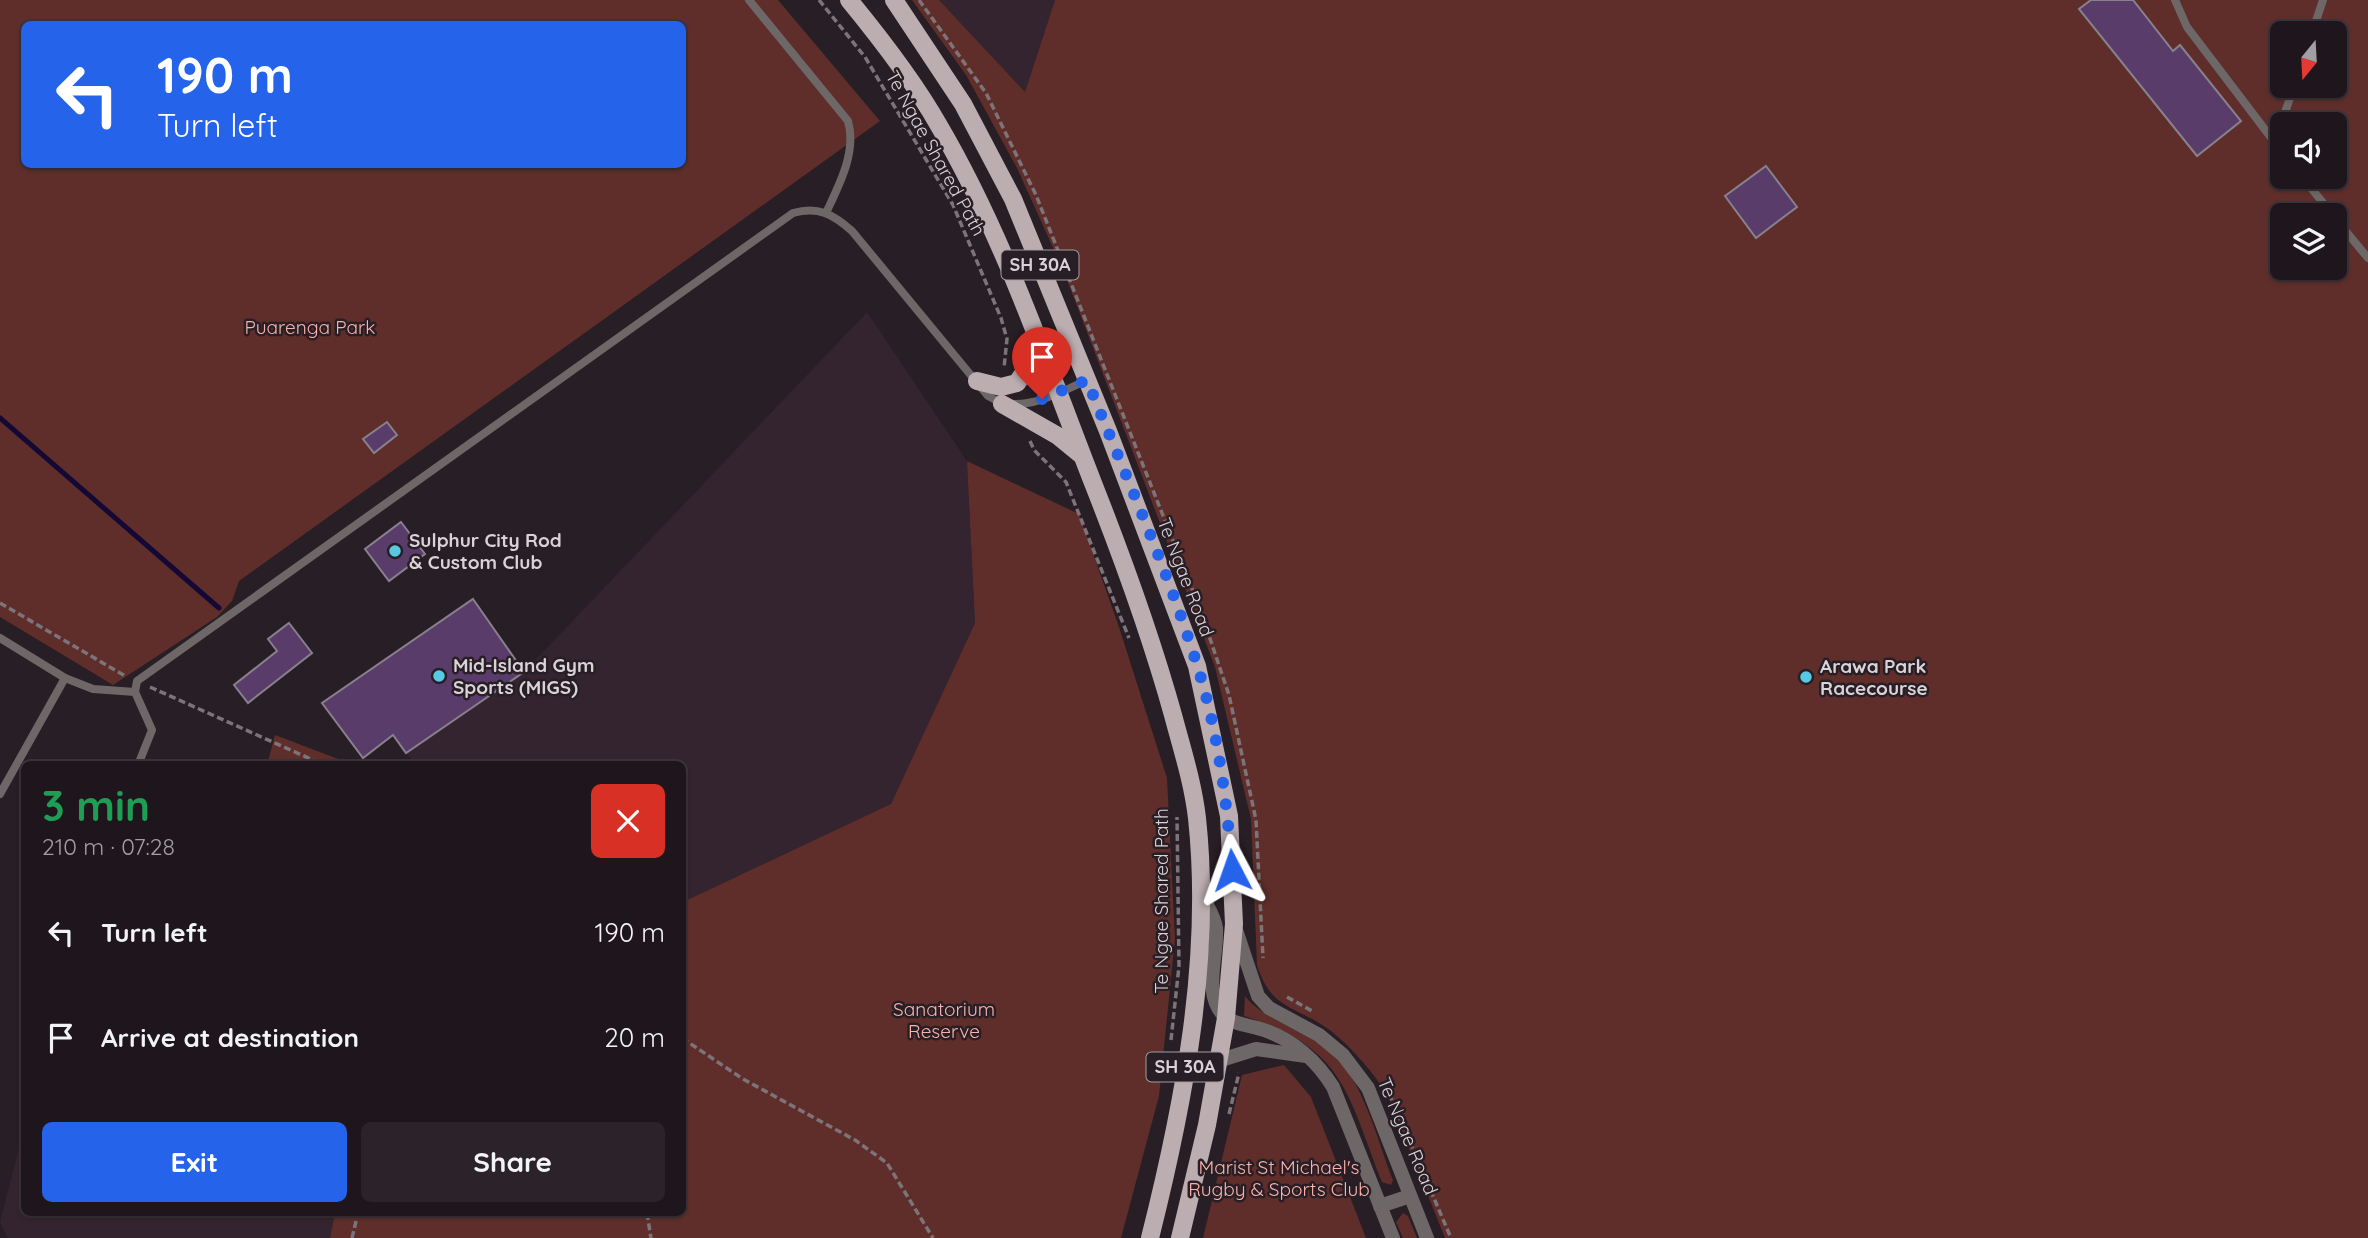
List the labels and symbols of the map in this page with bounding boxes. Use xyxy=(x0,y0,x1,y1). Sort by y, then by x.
north arrow xyxy=(2270,21,2347,98)
street label: Te Ngae Shared Path xyxy=(881,66,991,240)
road number: SH 30A xyxy=(1002,250,1078,279)
park label: Puarenga Park xyxy=(245,315,375,339)
pin xyxy=(1012,327,1072,399)
street label: Te Ngae Road xyxy=(1152,514,1220,640)
place label: Sulphur City Rod & Custom Club xyxy=(409,528,562,574)
marker: Sulphur City Rod & Custom Club xyxy=(387,543,403,559)
place label: Mid-Island Gym Sports (MIGS) xyxy=(453,653,594,699)
place label: Arawa Park Racecourse xyxy=(1820,654,1928,700)
marker: Mid-Island Gym Sports (MIGS) xyxy=(431,668,447,684)
marker: Arawa Park Racecourse xyxy=(1798,669,1814,685)
street label: Te Ngae Shared Path xyxy=(1149,808,1173,994)
position arrow xyxy=(1195,833,1269,907)
park label: Sanatorium Reserve xyxy=(893,997,995,1043)
road number: SH 30A xyxy=(1146,1052,1224,1082)
street label: Te Ngae Road xyxy=(1372,1074,1444,1198)
park label: Marist St Michael's Rugby & Sports Club xyxy=(1188,1155,1370,1201)

